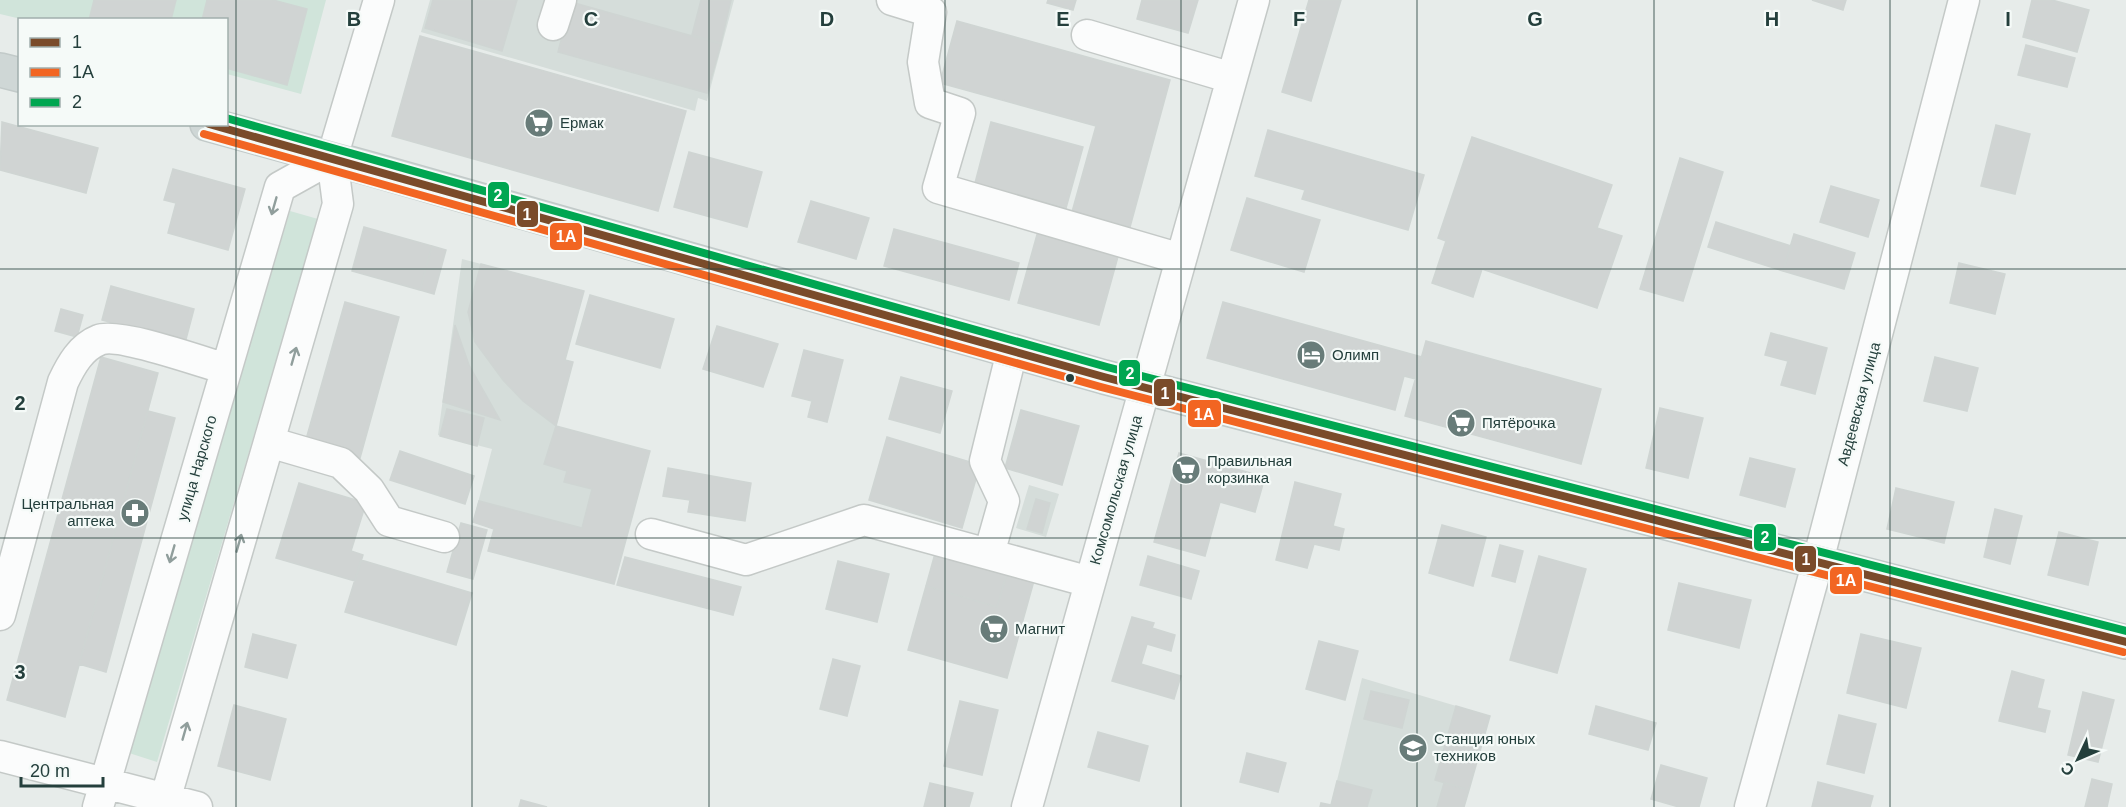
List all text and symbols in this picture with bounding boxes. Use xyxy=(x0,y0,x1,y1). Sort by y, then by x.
text: B xyxy=(347,8,361,30)
text: C xyxy=(584,8,598,30)
text: D xyxy=(820,8,834,30)
text: E xyxy=(1056,8,1070,30)
text: F xyxy=(1293,8,1305,30)
text: G xyxy=(1527,8,1543,30)
text: H xyxy=(1765,8,1779,30)
text: I xyxy=(2005,8,2011,30)
legend xyxy=(18,18,228,126)
text: 1 xyxy=(72,32,82,52)
text: 1А xyxy=(72,62,94,82)
text: 2 xyxy=(72,92,82,112)
supermarket icon: Ермак xyxy=(523,107,555,139)
place label: Ермак xyxy=(560,114,604,131)
line badge: 2 xyxy=(487,181,510,209)
text: 2 xyxy=(494,187,503,204)
one-way arrow xyxy=(268,196,279,215)
line badge: 1 xyxy=(516,200,539,228)
text: 1 xyxy=(523,206,532,223)
line badge: 1А xyxy=(549,222,583,251)
text: 1А xyxy=(556,228,577,245)
hotel icon: Олимп xyxy=(1295,339,1327,371)
street label: Авдеевская улица xyxy=(1834,340,1883,468)
place label: Олимп xyxy=(1332,346,1379,363)
one-way arrow xyxy=(289,347,300,366)
line badge: 2 xyxy=(1118,359,1141,387)
text: 2 xyxy=(1126,365,1135,382)
unlabelled marker xyxy=(1064,372,1076,384)
line badge: 1 xyxy=(1153,378,1176,407)
text: 1 xyxy=(1161,385,1170,402)
text: 2 xyxy=(14,392,26,414)
line badge: 1А xyxy=(1187,399,1222,428)
text: 1А xyxy=(1194,406,1215,423)
supermarket icon: Пятёрочка xyxy=(1445,407,1477,439)
street label: улица Нарского xyxy=(173,413,220,523)
street label: Комсомольская улица xyxy=(1086,413,1145,566)
place label: Пятёрочка xyxy=(1482,414,1556,431)
place label: Правильная корзинка xyxy=(1207,452,1292,486)
supermarket icon: Правильная корзинка xyxy=(1170,454,1202,486)
place label: Центральная аптека xyxy=(21,495,115,529)
pharmacy icon: Центральная аптека xyxy=(119,497,151,529)
line badge: 2 xyxy=(1753,523,1777,552)
text: 2 xyxy=(1761,529,1770,546)
one-way arrow xyxy=(234,534,245,553)
one-way arrow xyxy=(166,544,177,563)
line badge: 1 xyxy=(1794,545,1817,573)
text: 1 xyxy=(1802,551,1811,568)
line badge: 1А xyxy=(1829,566,1863,595)
text: 1А xyxy=(1836,572,1857,589)
supermarket icon: Магнит xyxy=(978,613,1010,645)
place label: Магнит xyxy=(1015,620,1065,637)
text: 3 xyxy=(14,661,26,683)
one-way arrow xyxy=(180,722,191,741)
north arrow xyxy=(2048,729,2108,789)
place label: Станция юных техников xyxy=(1434,730,1536,764)
school or university icon: Станция юных техников xyxy=(1397,732,1429,764)
scale bar xyxy=(21,750,104,788)
text: С xyxy=(2057,759,2078,779)
text: 20 m xyxy=(30,761,70,781)

